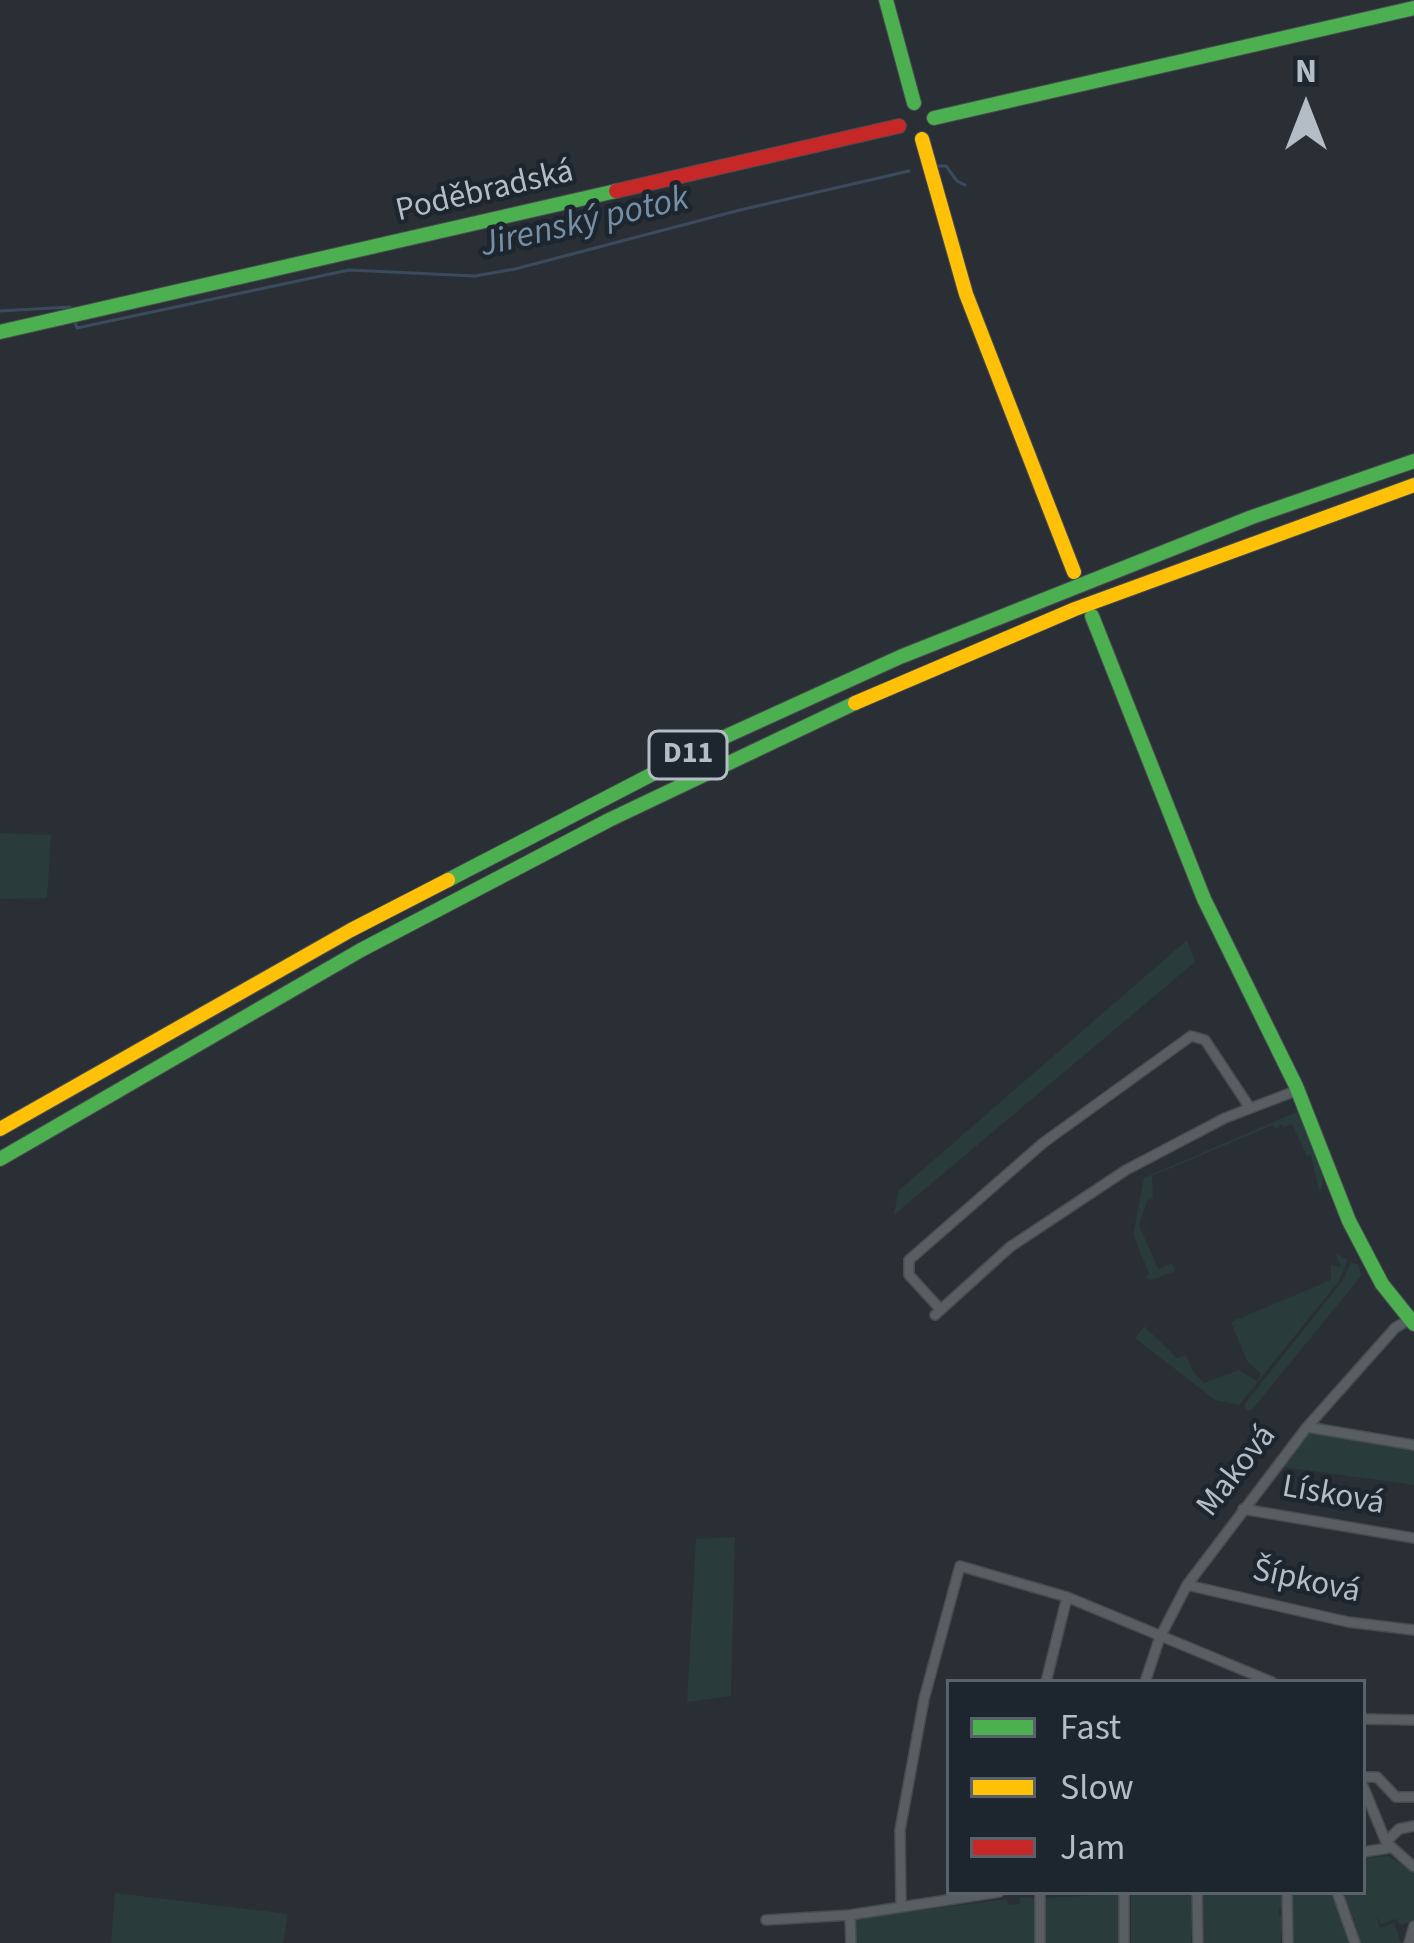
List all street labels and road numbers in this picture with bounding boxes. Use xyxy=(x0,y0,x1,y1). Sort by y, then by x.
street label: Poděbradská xyxy=(392,153,578,233)
road number: D11 xyxy=(649,731,727,779)
street label: Maková xyxy=(1190,1418,1286,1526)
street label: Lísková xyxy=(1279,1469,1387,1525)
street label: Šípková xyxy=(1249,1552,1363,1614)

